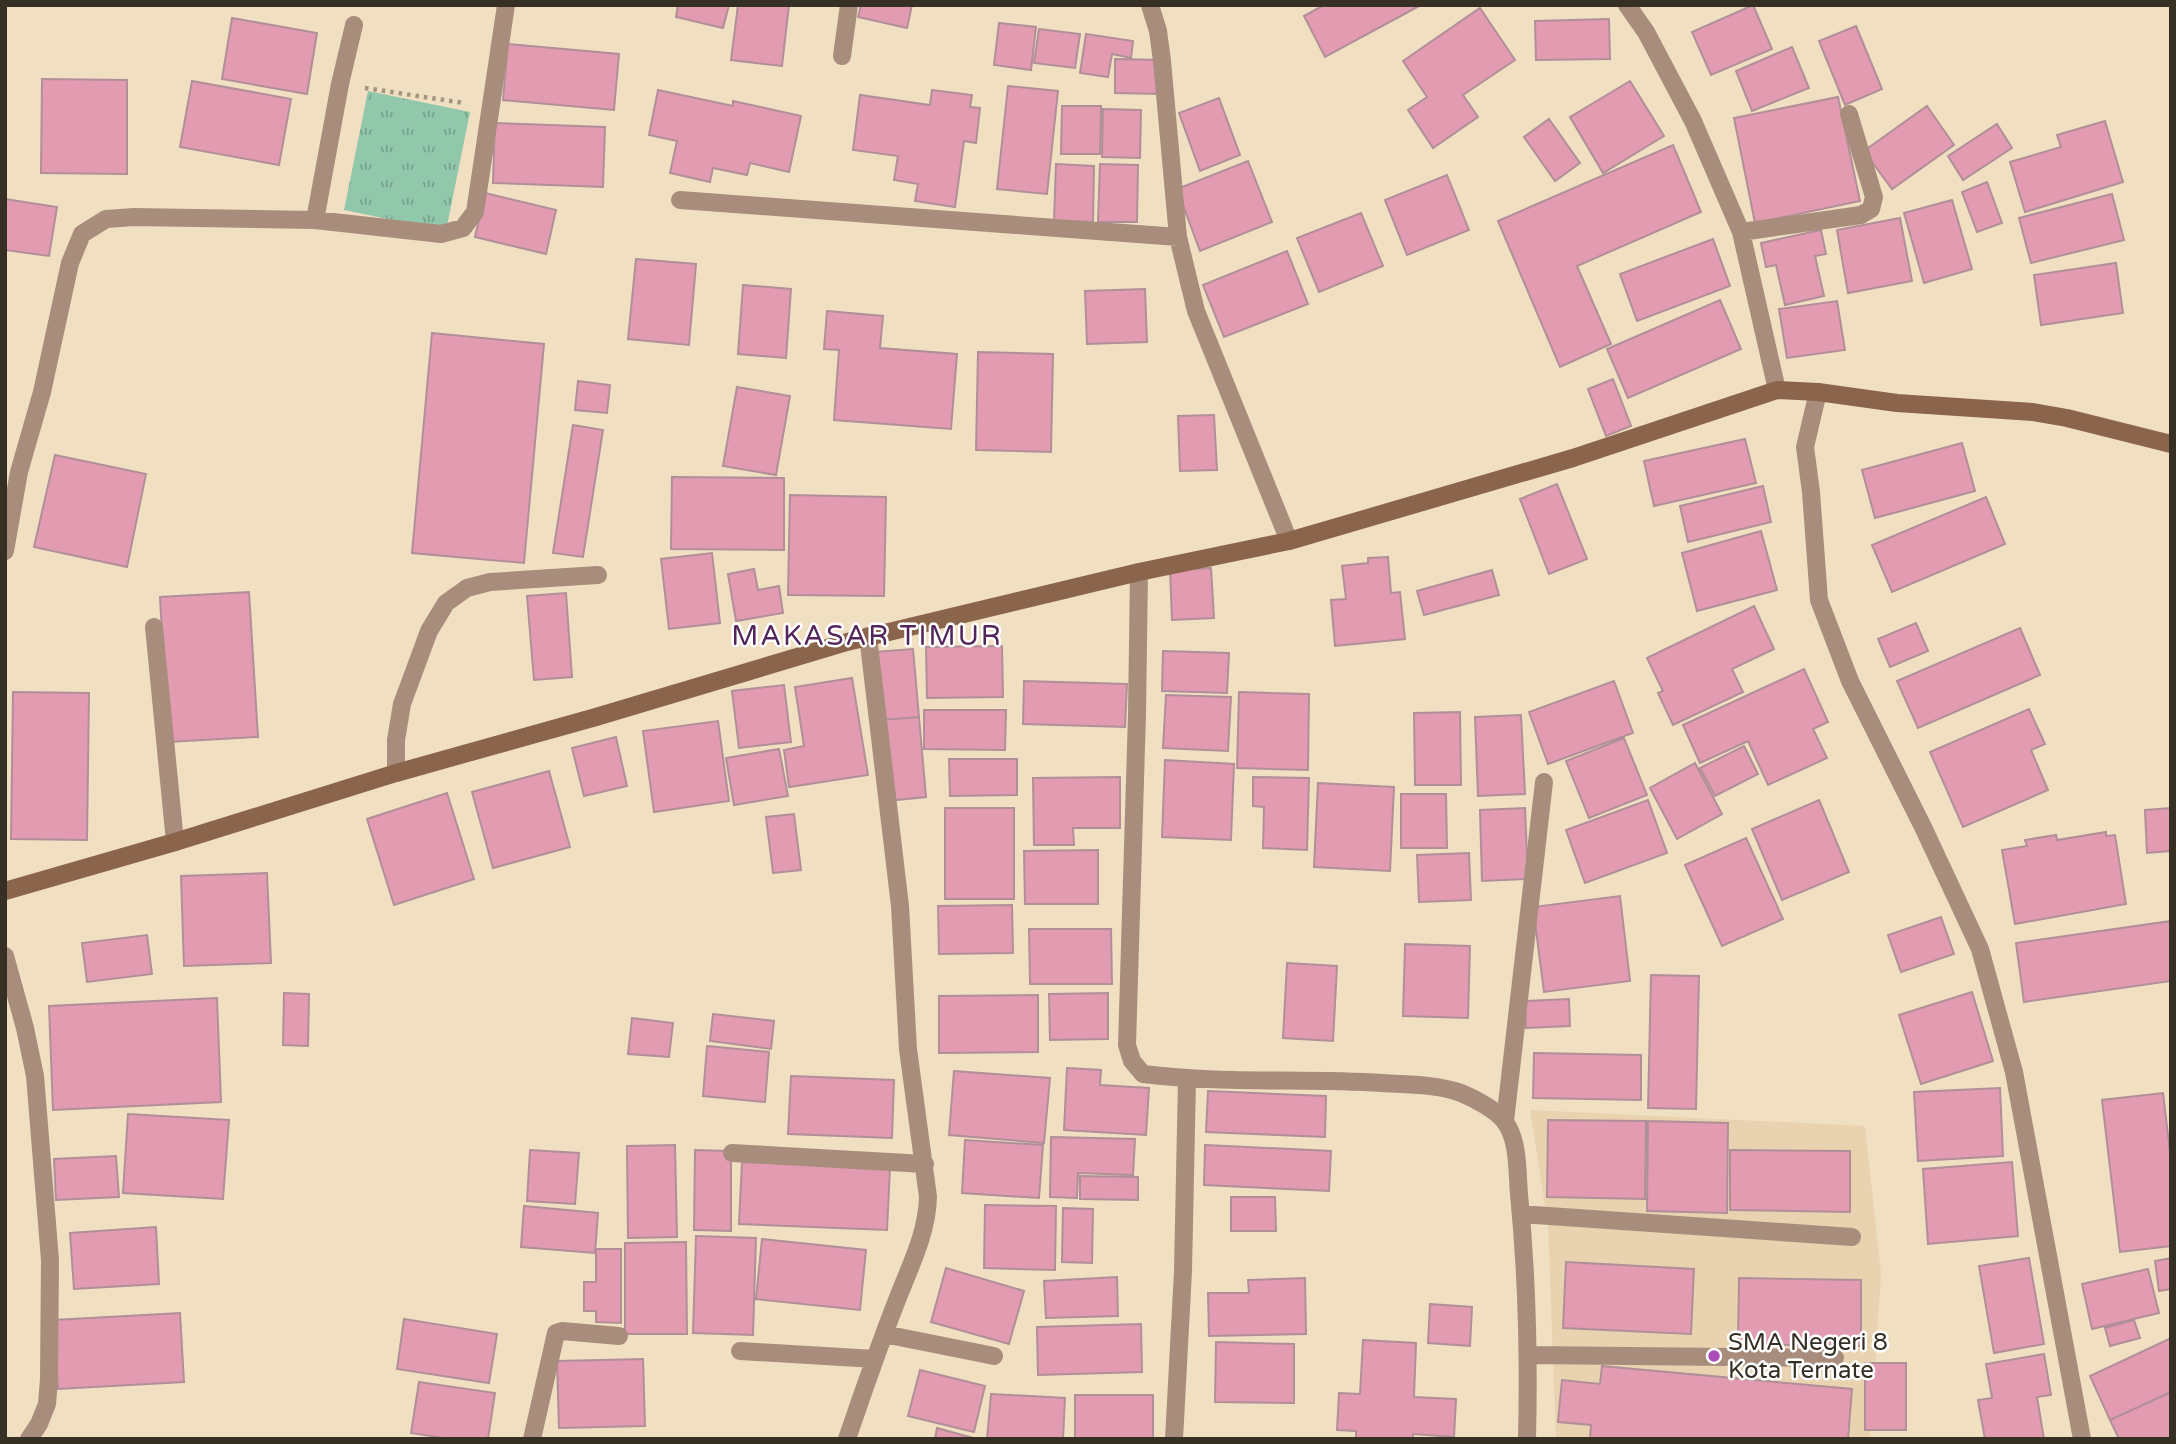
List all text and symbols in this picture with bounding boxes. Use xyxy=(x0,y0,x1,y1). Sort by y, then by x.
district label: MAKASAR TIMUR xyxy=(731,619,1003,653)
place label: SMA Negeri 8 Kota Ternate xyxy=(1728,1328,1888,1385)
marker: SMA Negeri 8 Kota Ternate xyxy=(1706,1348,1722,1364)

